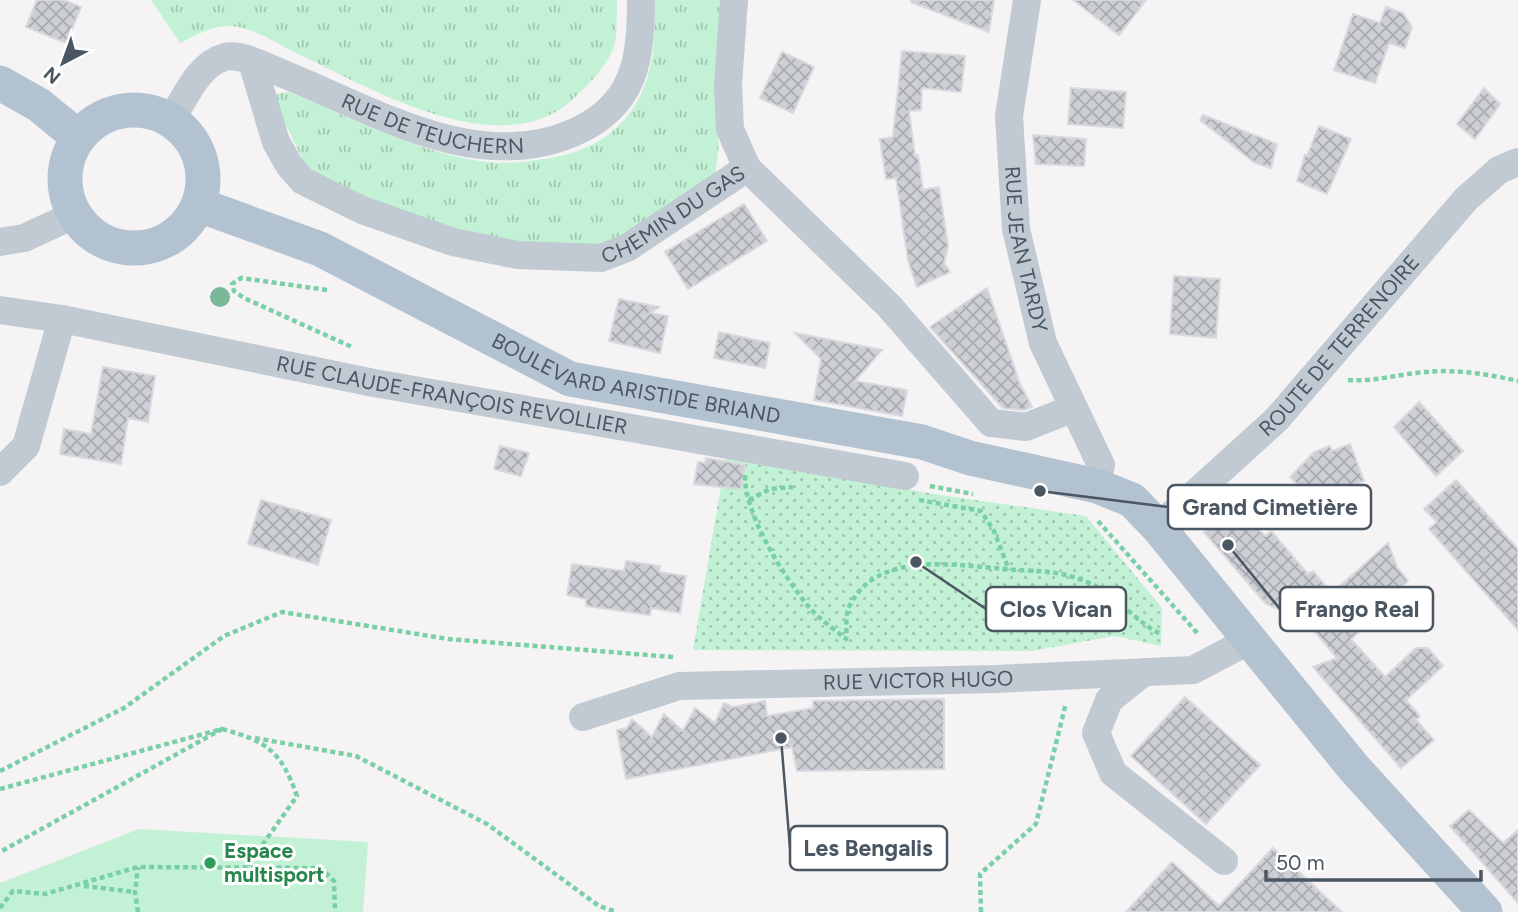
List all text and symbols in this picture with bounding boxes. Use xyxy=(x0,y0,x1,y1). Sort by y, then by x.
north arrow xyxy=(28,28,98,98)
text: N xyxy=(39,62,65,89)
street label: RUE DE TEUCHERN xyxy=(338,88,525,159)
street label: CHEMIN DU GAS xyxy=(598,160,750,269)
street label: RUE JEAN TARDY xyxy=(1000,165,1053,335)
street label: ROUTE DE TERRENOIRE xyxy=(1254,249,1424,441)
street label: BOULEVARD ARISTIDE BRIAND xyxy=(488,328,782,428)
street label: RUE CLAUDE-FRANÇOIS REVOLLIER xyxy=(274,350,629,439)
callout: Grand Cimetière xyxy=(1168,485,1371,529)
text: Grand Cimetière xyxy=(1182,493,1358,521)
callout: Clos Vican xyxy=(986,587,1126,631)
callout: Frango Real xyxy=(1280,587,1433,631)
text: Clos Vican xyxy=(1000,595,1112,623)
text: Frango Real xyxy=(1295,595,1419,623)
street label: RUE VICTOR HUGO xyxy=(823,665,1014,695)
callout: Les Bengalis xyxy=(790,826,947,870)
text: Les Bengalis xyxy=(803,834,933,862)
place label: Espace multisport xyxy=(224,838,324,887)
scale bar xyxy=(1266,838,1481,882)
text: 50 m xyxy=(1276,850,1325,875)
marker: Espace multisport xyxy=(202,855,218,871)

